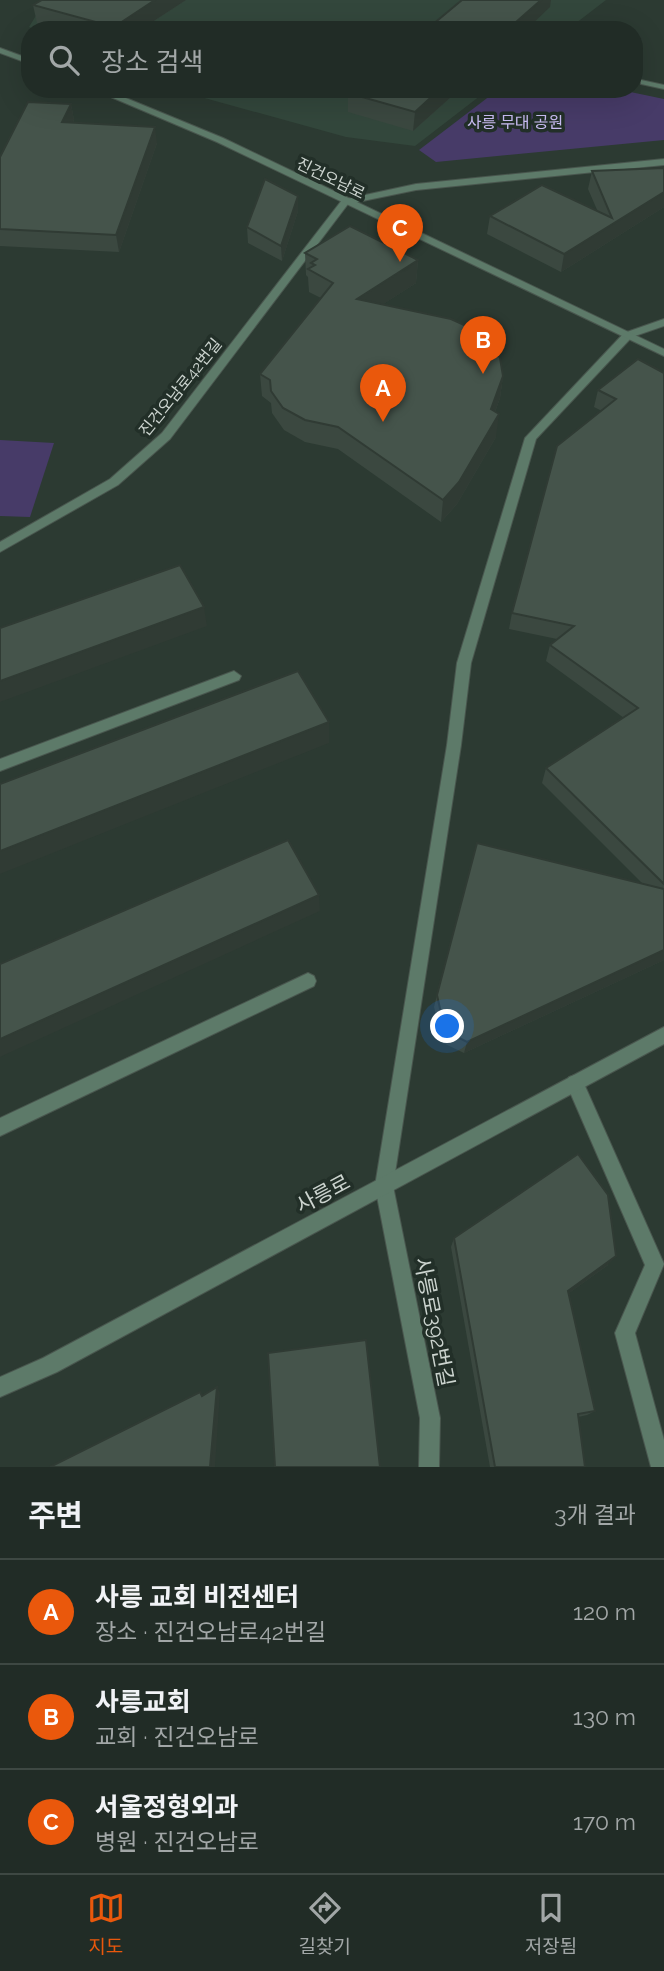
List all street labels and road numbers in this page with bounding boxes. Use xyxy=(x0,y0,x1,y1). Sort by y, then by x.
street label: 진건오남로 xyxy=(294,154,368,203)
street label: 진건오남로42번길 xyxy=(135,335,226,440)
street label: 사릉로 xyxy=(291,1169,354,1218)
street label: 사릉로392번길 xyxy=(410,1255,459,1389)

